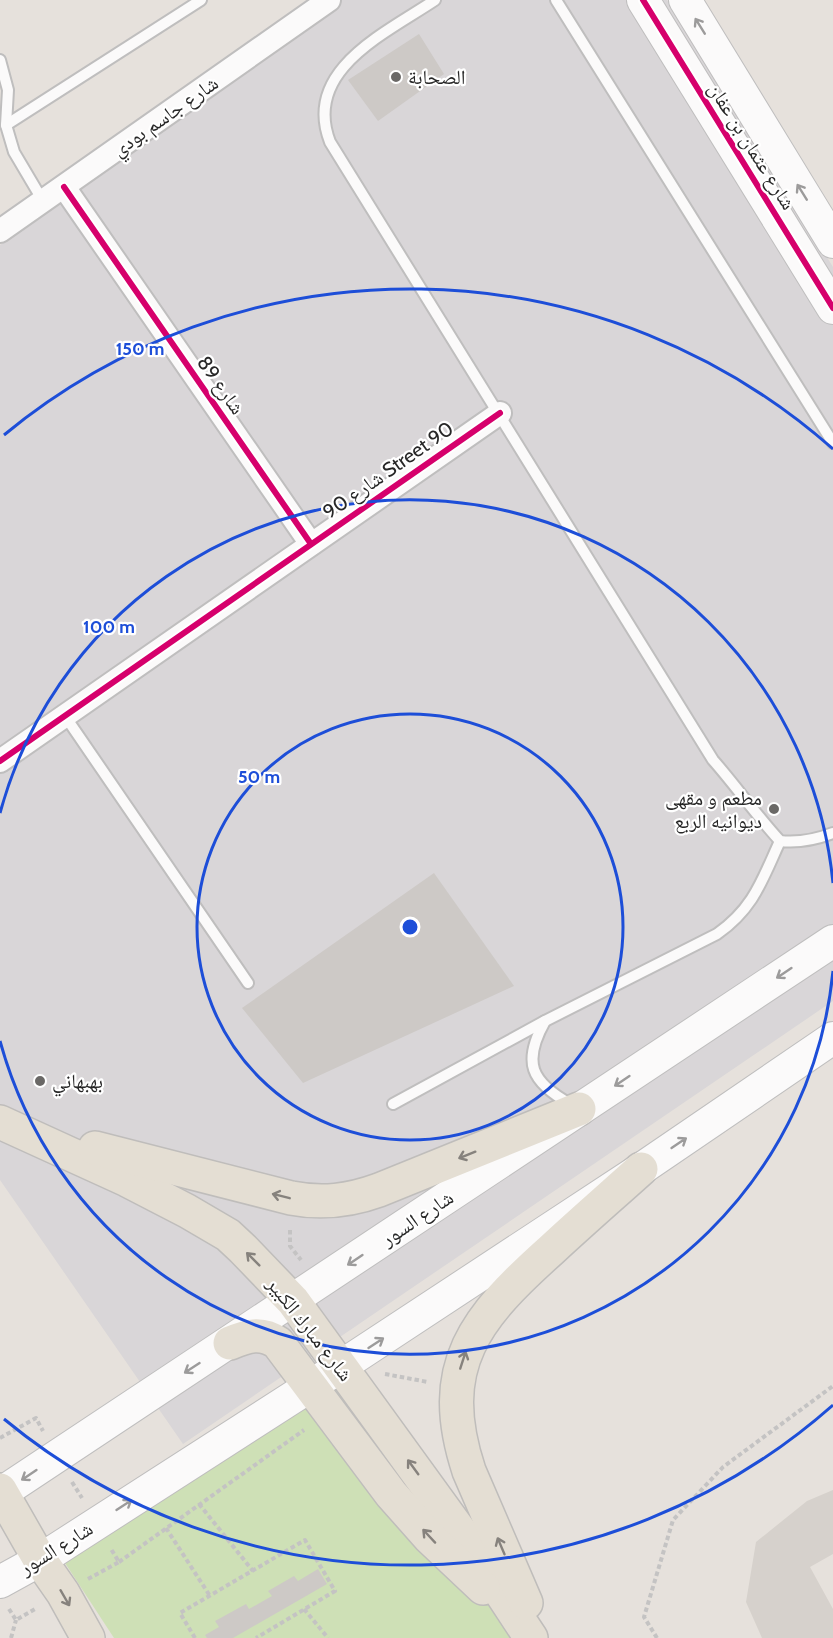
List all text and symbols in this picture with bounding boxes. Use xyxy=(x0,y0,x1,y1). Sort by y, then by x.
one-way arrow xyxy=(694,18,706,35)
place label: الصحابة xyxy=(408,65,465,89)
marker: الصحابة xyxy=(389,70,403,84)
street label: شارع جاسم بودي xyxy=(107,71,225,165)
street label: شارع عثمان بن عفان xyxy=(702,78,801,215)
one-way arrow xyxy=(796,184,808,201)
text: 150 m xyxy=(116,338,164,360)
street label: شارع 89 xyxy=(191,351,250,419)
street label: شارع 90 Street 90 xyxy=(318,416,458,525)
text: 100 m xyxy=(83,616,135,638)
text: 50 m xyxy=(238,766,280,788)
place label: مطعم و مقهى ديوانيه الربع xyxy=(665,786,762,834)
marker: مطعم و مقهى ديوانيه الربع xyxy=(767,802,781,816)
centre of rings xyxy=(400,917,420,937)
one-way arrow xyxy=(776,967,793,979)
place label: بهبهاني xyxy=(52,1069,103,1097)
marker: بهبهاني xyxy=(33,1074,47,1088)
one-way arrow xyxy=(614,1075,630,1087)
one-way arrow xyxy=(671,1136,688,1149)
one-way arrow xyxy=(458,1150,476,1161)
street label: شارع السور xyxy=(376,1185,458,1252)
one-way arrow xyxy=(272,1189,291,1201)
one-way arrow xyxy=(246,1251,260,1266)
one-way arrow xyxy=(347,1254,364,1266)
street label: شارع مبارك الكبير xyxy=(261,1271,358,1386)
one-way arrow xyxy=(368,1336,385,1349)
one-way arrow xyxy=(458,1351,469,1370)
one-way arrow xyxy=(184,1362,200,1374)
one-way arrow xyxy=(407,1460,419,1476)
one-way arrow xyxy=(20,1469,37,1482)
one-way arrow xyxy=(115,1499,132,1511)
street label: شارع السور xyxy=(14,1516,98,1581)
one-way arrow xyxy=(421,1529,436,1544)
one-way arrow xyxy=(495,1537,506,1555)
one-way arrow xyxy=(60,1589,72,1606)

